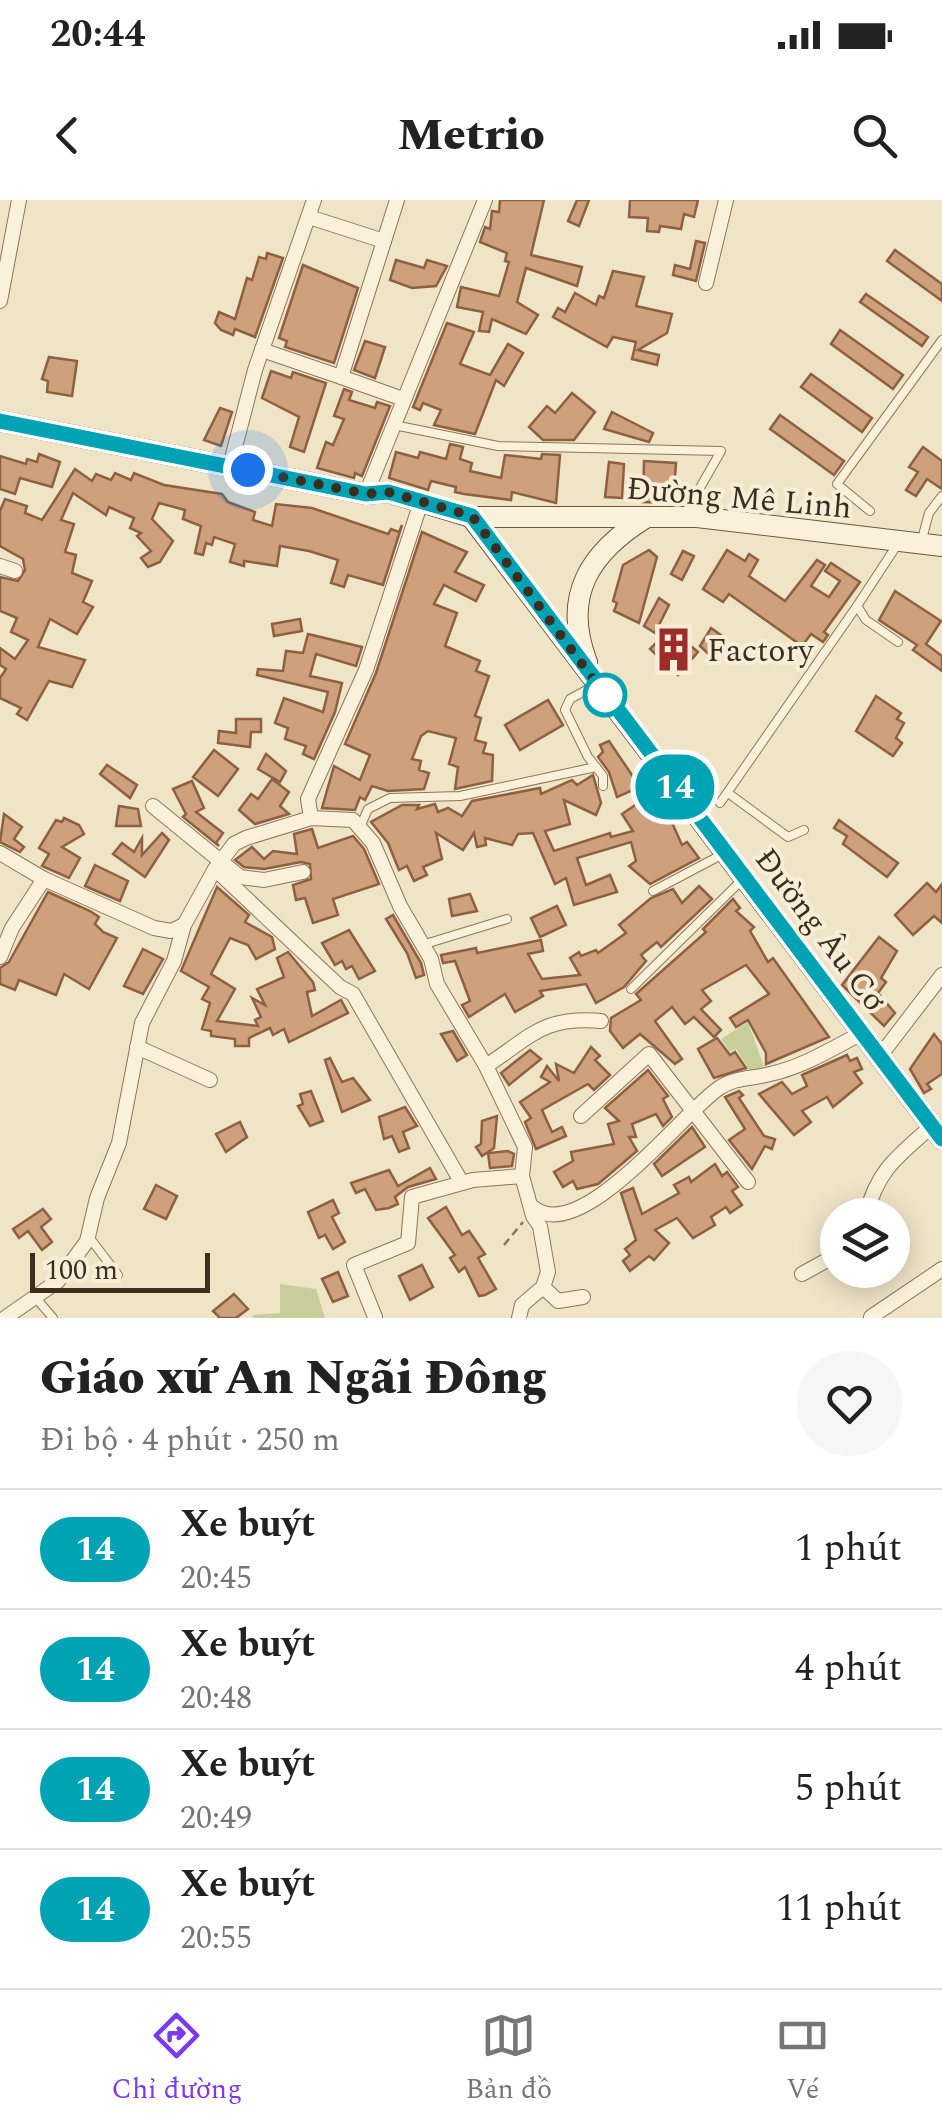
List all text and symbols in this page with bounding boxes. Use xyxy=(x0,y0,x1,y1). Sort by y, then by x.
text: 20:44 xyxy=(50,6,145,64)
text: Metrio xyxy=(397,101,545,170)
icon: back xyxy=(40,108,95,163)
icon: search xyxy=(847,108,902,163)
your location xyxy=(223,445,273,495)
street label: Đường Mê Linh xyxy=(624,464,853,533)
building icon: Factory xyxy=(650,626,698,674)
place label: Factory xyxy=(707,627,815,676)
unlabelled marker xyxy=(584,674,626,716)
line badge: 14 xyxy=(630,754,720,820)
text: 14 xyxy=(655,761,695,814)
street label: Đường Âu Cơ xyxy=(742,838,898,1022)
map controls xyxy=(820,1198,910,1288)
button: layers xyxy=(820,1198,910,1288)
scale bar xyxy=(30,1248,210,1292)
text: 100 m xyxy=(45,1249,118,1292)
text: Giáo xứ An Ngãi Đông xyxy=(40,1342,548,1415)
button: heart xyxy=(797,1351,902,1456)
text: Đi bộ · 4 phút · 250 m xyxy=(40,1416,340,1465)
text: Xe buýt xyxy=(180,1496,315,1554)
text: 1 phút xyxy=(795,1520,902,1578)
text: 14 xyxy=(75,1523,115,1576)
text: 20:45 xyxy=(180,1554,252,1603)
text: Xe buýt xyxy=(180,1616,315,1674)
text: 4 phút xyxy=(795,1640,902,1698)
text: 14 xyxy=(75,1643,115,1696)
text: 20:48 xyxy=(180,1674,252,1723)
text: Xe buýt xyxy=(180,1736,315,1794)
text: 5 phút xyxy=(795,1760,902,1818)
text: 14 xyxy=(75,1763,115,1816)
text: 20:49 xyxy=(180,1794,252,1843)
text: Xe buýt xyxy=(180,1856,315,1914)
text: 11 phút xyxy=(776,1880,902,1938)
text: 14 xyxy=(75,1883,115,1936)
text: 20:55 xyxy=(180,1914,252,1963)
tab: Chỉ đường xyxy=(112,2008,242,2111)
tab: Bản đồ xyxy=(465,2008,552,2111)
tab: Vé xyxy=(775,2008,830,2111)

